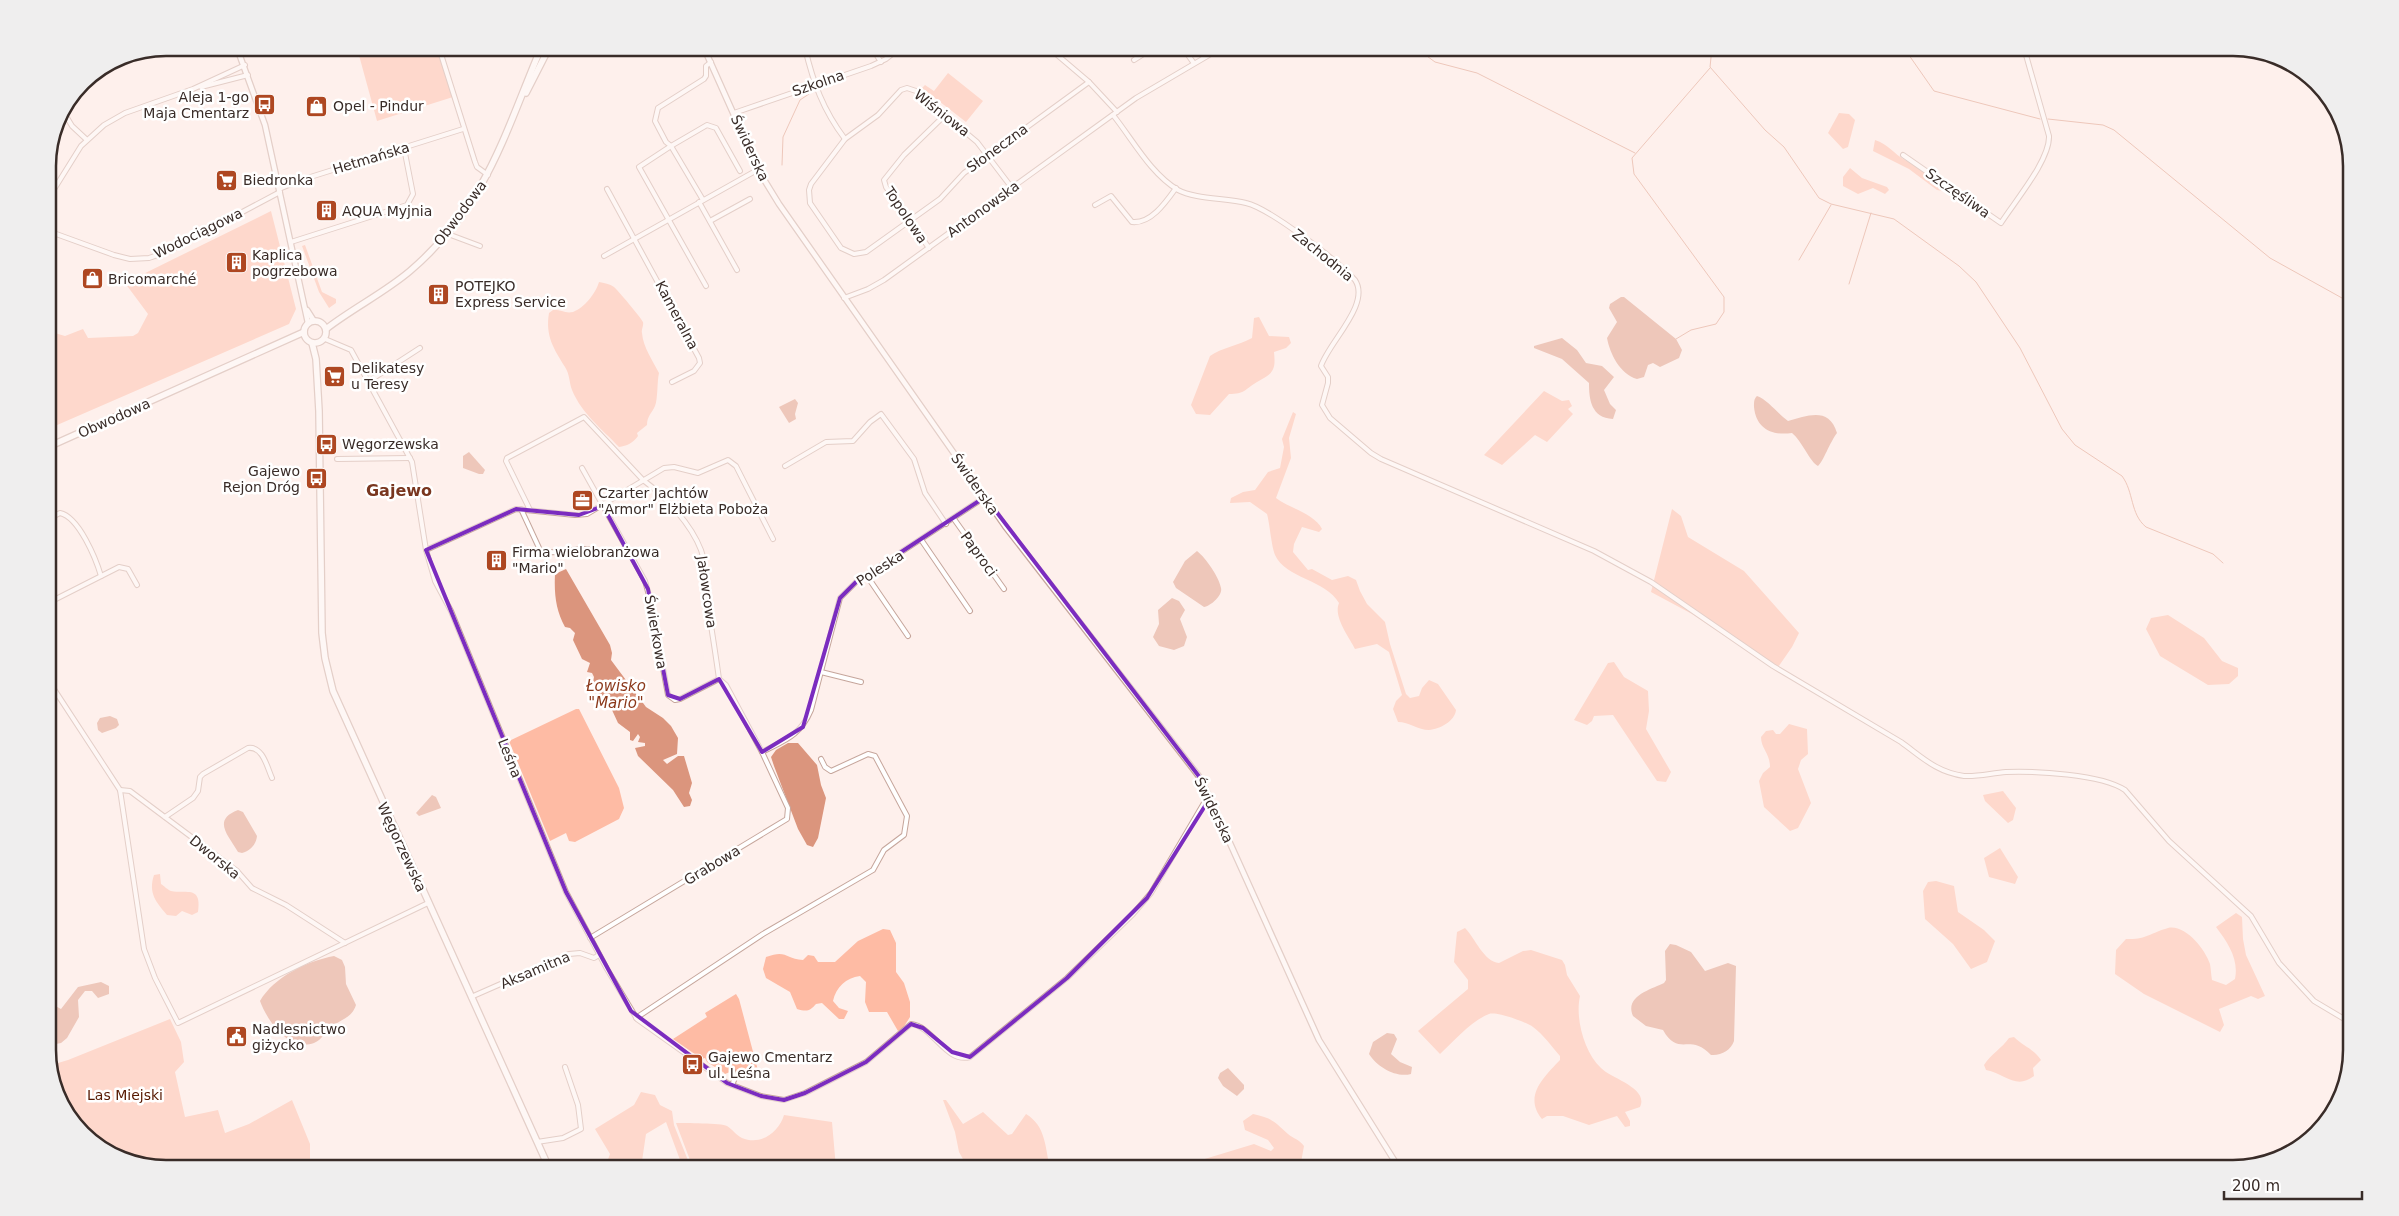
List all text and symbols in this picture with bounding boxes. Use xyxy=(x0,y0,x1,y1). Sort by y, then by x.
street label: Szkolna xyxy=(790,67,846,99)
street label: Wiśniowa xyxy=(911,86,973,140)
place label: Aleja 1-go Maja Cmentarz xyxy=(143,89,249,121)
bus stop icon: Aleja 1-go Maja Cmentarz xyxy=(253,93,277,117)
shop icon: Opel - Pindur xyxy=(305,94,329,118)
place label: Opel - Pindur xyxy=(333,98,424,114)
street label: Świderska xyxy=(728,112,773,184)
street label: Słoneczna xyxy=(963,121,1031,175)
street label: Hetmańska xyxy=(331,139,411,177)
street label: Szczęśliwa xyxy=(1923,165,1993,221)
supermarket icon: Biedronka xyxy=(215,168,239,192)
place label: Biedronka xyxy=(243,172,313,188)
street label: Obwodowa xyxy=(430,177,490,249)
street label: Antonowska xyxy=(944,178,1022,240)
street label: Topolowa xyxy=(881,183,931,246)
building icon: AQUA Myjnia xyxy=(314,199,338,223)
place label: AQUA Myjnia xyxy=(342,203,432,219)
street label: Wodociągowa xyxy=(151,205,245,261)
street label: Zachodnia xyxy=(1289,226,1357,284)
place label: Kaplica pogrzebowa xyxy=(252,247,338,279)
building icon: Kaplica pogrzebowa xyxy=(224,251,248,275)
shop icon: Bricomarché xyxy=(80,267,104,291)
place label: Bricomarché xyxy=(108,271,196,287)
place label: POTEJKO Express Service xyxy=(455,278,566,310)
street label: Kameralna xyxy=(652,278,702,352)
building icon: POTEJKO Express Service xyxy=(427,282,451,306)
place label: Delikatesy u Teresy xyxy=(351,360,424,392)
supermarket icon: Delikatesy u Teresy xyxy=(323,364,347,388)
street label: Obwodowa xyxy=(75,395,153,441)
bus stop icon: Węgorzewska xyxy=(314,432,338,456)
place label: Węgorzewska xyxy=(342,436,439,452)
street label: Świderska xyxy=(948,450,1003,518)
place label: Gajewo Rejon Dróg xyxy=(223,463,300,495)
bus stop icon: Gajewo Rejon Dróg xyxy=(304,467,328,491)
district label: Gajewo xyxy=(366,481,432,500)
place label: Czarter Jachtów "Armor" Elżbieta Poboża xyxy=(598,485,768,517)
office icon: Czarter Jachtów "Armor" Elżbieta Poboża xyxy=(570,489,594,513)
street label: Paproci xyxy=(958,529,1000,579)
place label: Firma wielobranżowa "Mario" xyxy=(512,544,660,576)
street label: Poleska xyxy=(854,547,906,589)
building icon: Firma wielobranżowa "Mario" xyxy=(484,548,508,572)
street label: Jałowcowa xyxy=(694,554,720,629)
street label: Świerkowa xyxy=(642,594,671,670)
water label: Łowisko "Mario" xyxy=(585,677,646,712)
street label: Leśna xyxy=(495,736,525,780)
street label: Świderska xyxy=(1191,774,1238,846)
street label: Węgorzewska xyxy=(374,800,430,894)
street label: Dworska xyxy=(187,832,243,882)
street label: Grabowa xyxy=(681,842,743,888)
street label: Aksamitna xyxy=(498,948,572,992)
place label: Nadlesnictwo giżycko xyxy=(252,1021,346,1053)
public building icon: Nadlesnictwo giżycko xyxy=(224,1025,248,1049)
place label: Gajewo Cmentarz ul. Leśna xyxy=(708,1049,832,1081)
bus stop icon: Gajewo Cmentarz ul. Leśna xyxy=(680,1053,704,1077)
park label: Las Miejski xyxy=(87,1087,163,1103)
scale bar xyxy=(2224,1168,2362,1200)
text: 200 m xyxy=(2232,1177,2280,1195)

